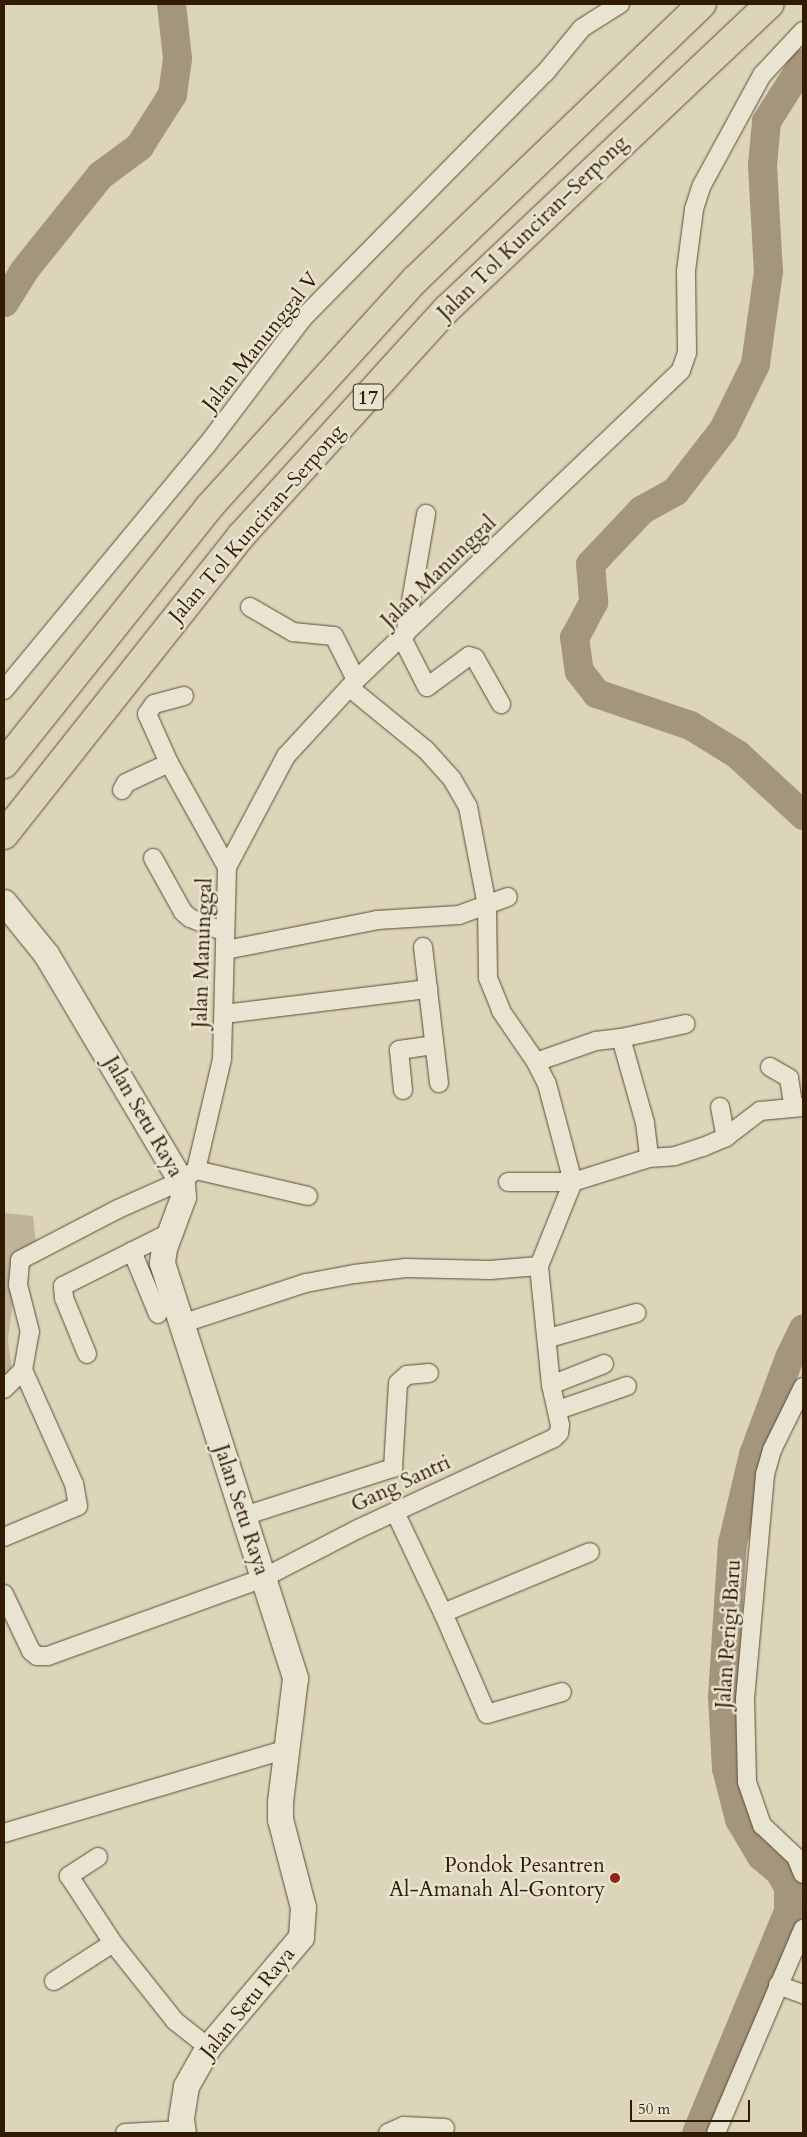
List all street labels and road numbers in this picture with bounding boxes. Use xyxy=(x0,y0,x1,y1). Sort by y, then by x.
street label: Jalan Tol Kunciran–Serpong xyxy=(433,130,633,326)
street label: Jalan Manunggal V xyxy=(197,267,325,417)
road number: 17 xyxy=(352,380,384,414)
street label: Jalan Tol Kunciran–Serpong xyxy=(164,420,350,628)
street label: Jalan Manunggal xyxy=(376,511,502,633)
street label: Jalan Manunggal xyxy=(188,877,218,1029)
street label: Jalan Setu Raya xyxy=(98,1052,188,1182)
street label: Jalan Setu Raya xyxy=(208,1442,274,1578)
street label: Gang Santri xyxy=(347,1450,455,1518)
street label: Jalan Perigi Baru xyxy=(711,1559,747,1709)
street label: Jalan Setu Raya xyxy=(195,1942,301,2064)

